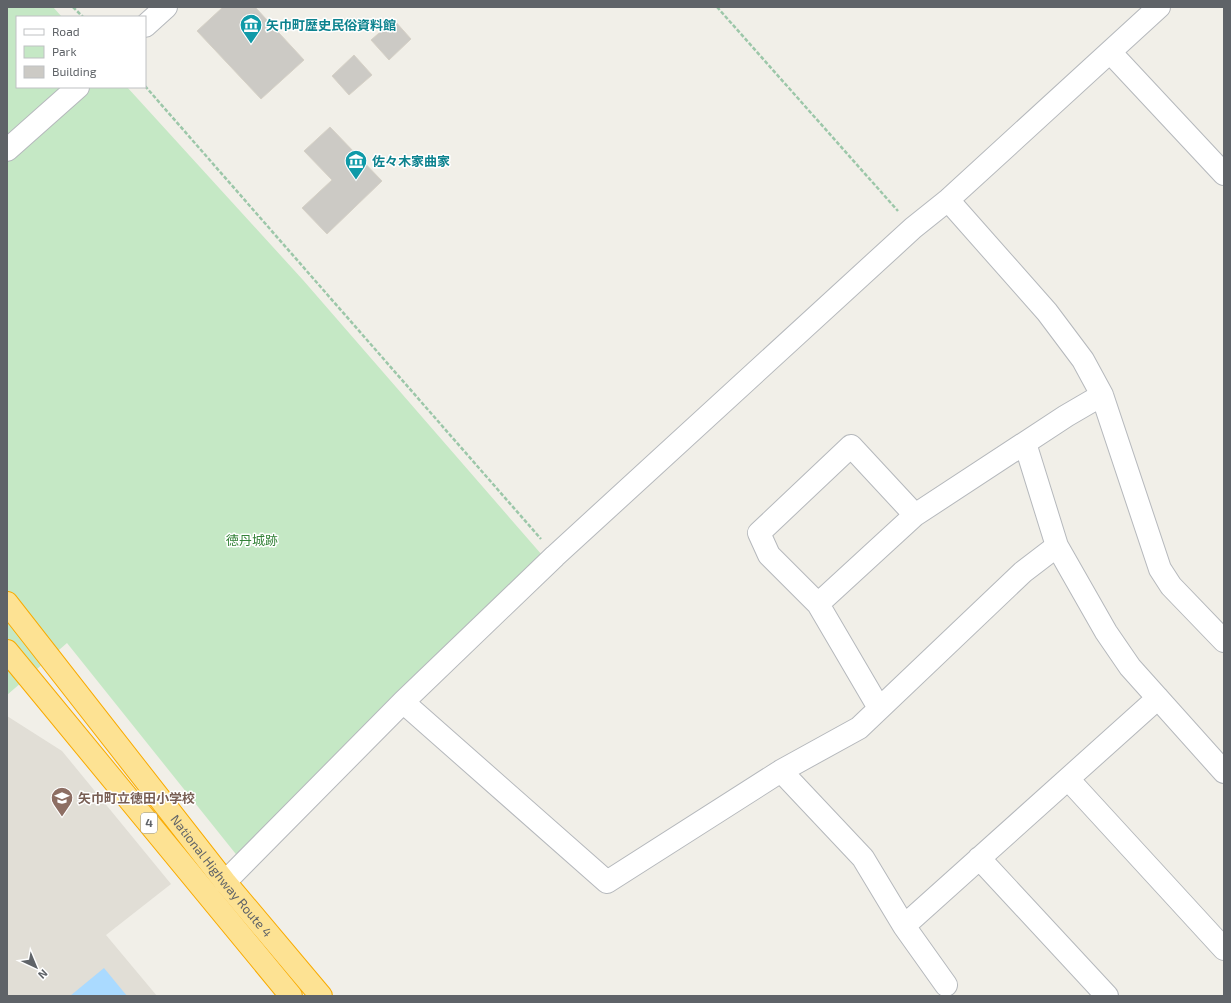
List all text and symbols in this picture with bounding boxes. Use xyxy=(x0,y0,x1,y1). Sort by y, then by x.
museum icon: 矢巾町歴史民俗資料館 xyxy=(238,12,264,45)
legend xyxy=(16,16,146,88)
place label: 矢巾町歴史民俗資料館 xyxy=(266,17,396,33)
text: Road xyxy=(52,24,80,38)
text: Park xyxy=(52,44,77,58)
text: Building xyxy=(52,64,97,78)
museum icon: 佐々木家曲家 xyxy=(343,148,369,181)
place label: 佐々木家曲家 xyxy=(372,153,450,169)
park label: 徳丹城跡 xyxy=(226,532,278,548)
school or university icon: 矢巾町立徳田小学校 xyxy=(49,785,75,818)
place label: 矢巾町立徳田小学校 xyxy=(78,790,195,806)
street label: National Highway Route 4 xyxy=(167,811,276,940)
road number: 4 xyxy=(141,813,157,833)
north arrow xyxy=(16,947,56,987)
text: N xyxy=(36,967,51,982)

